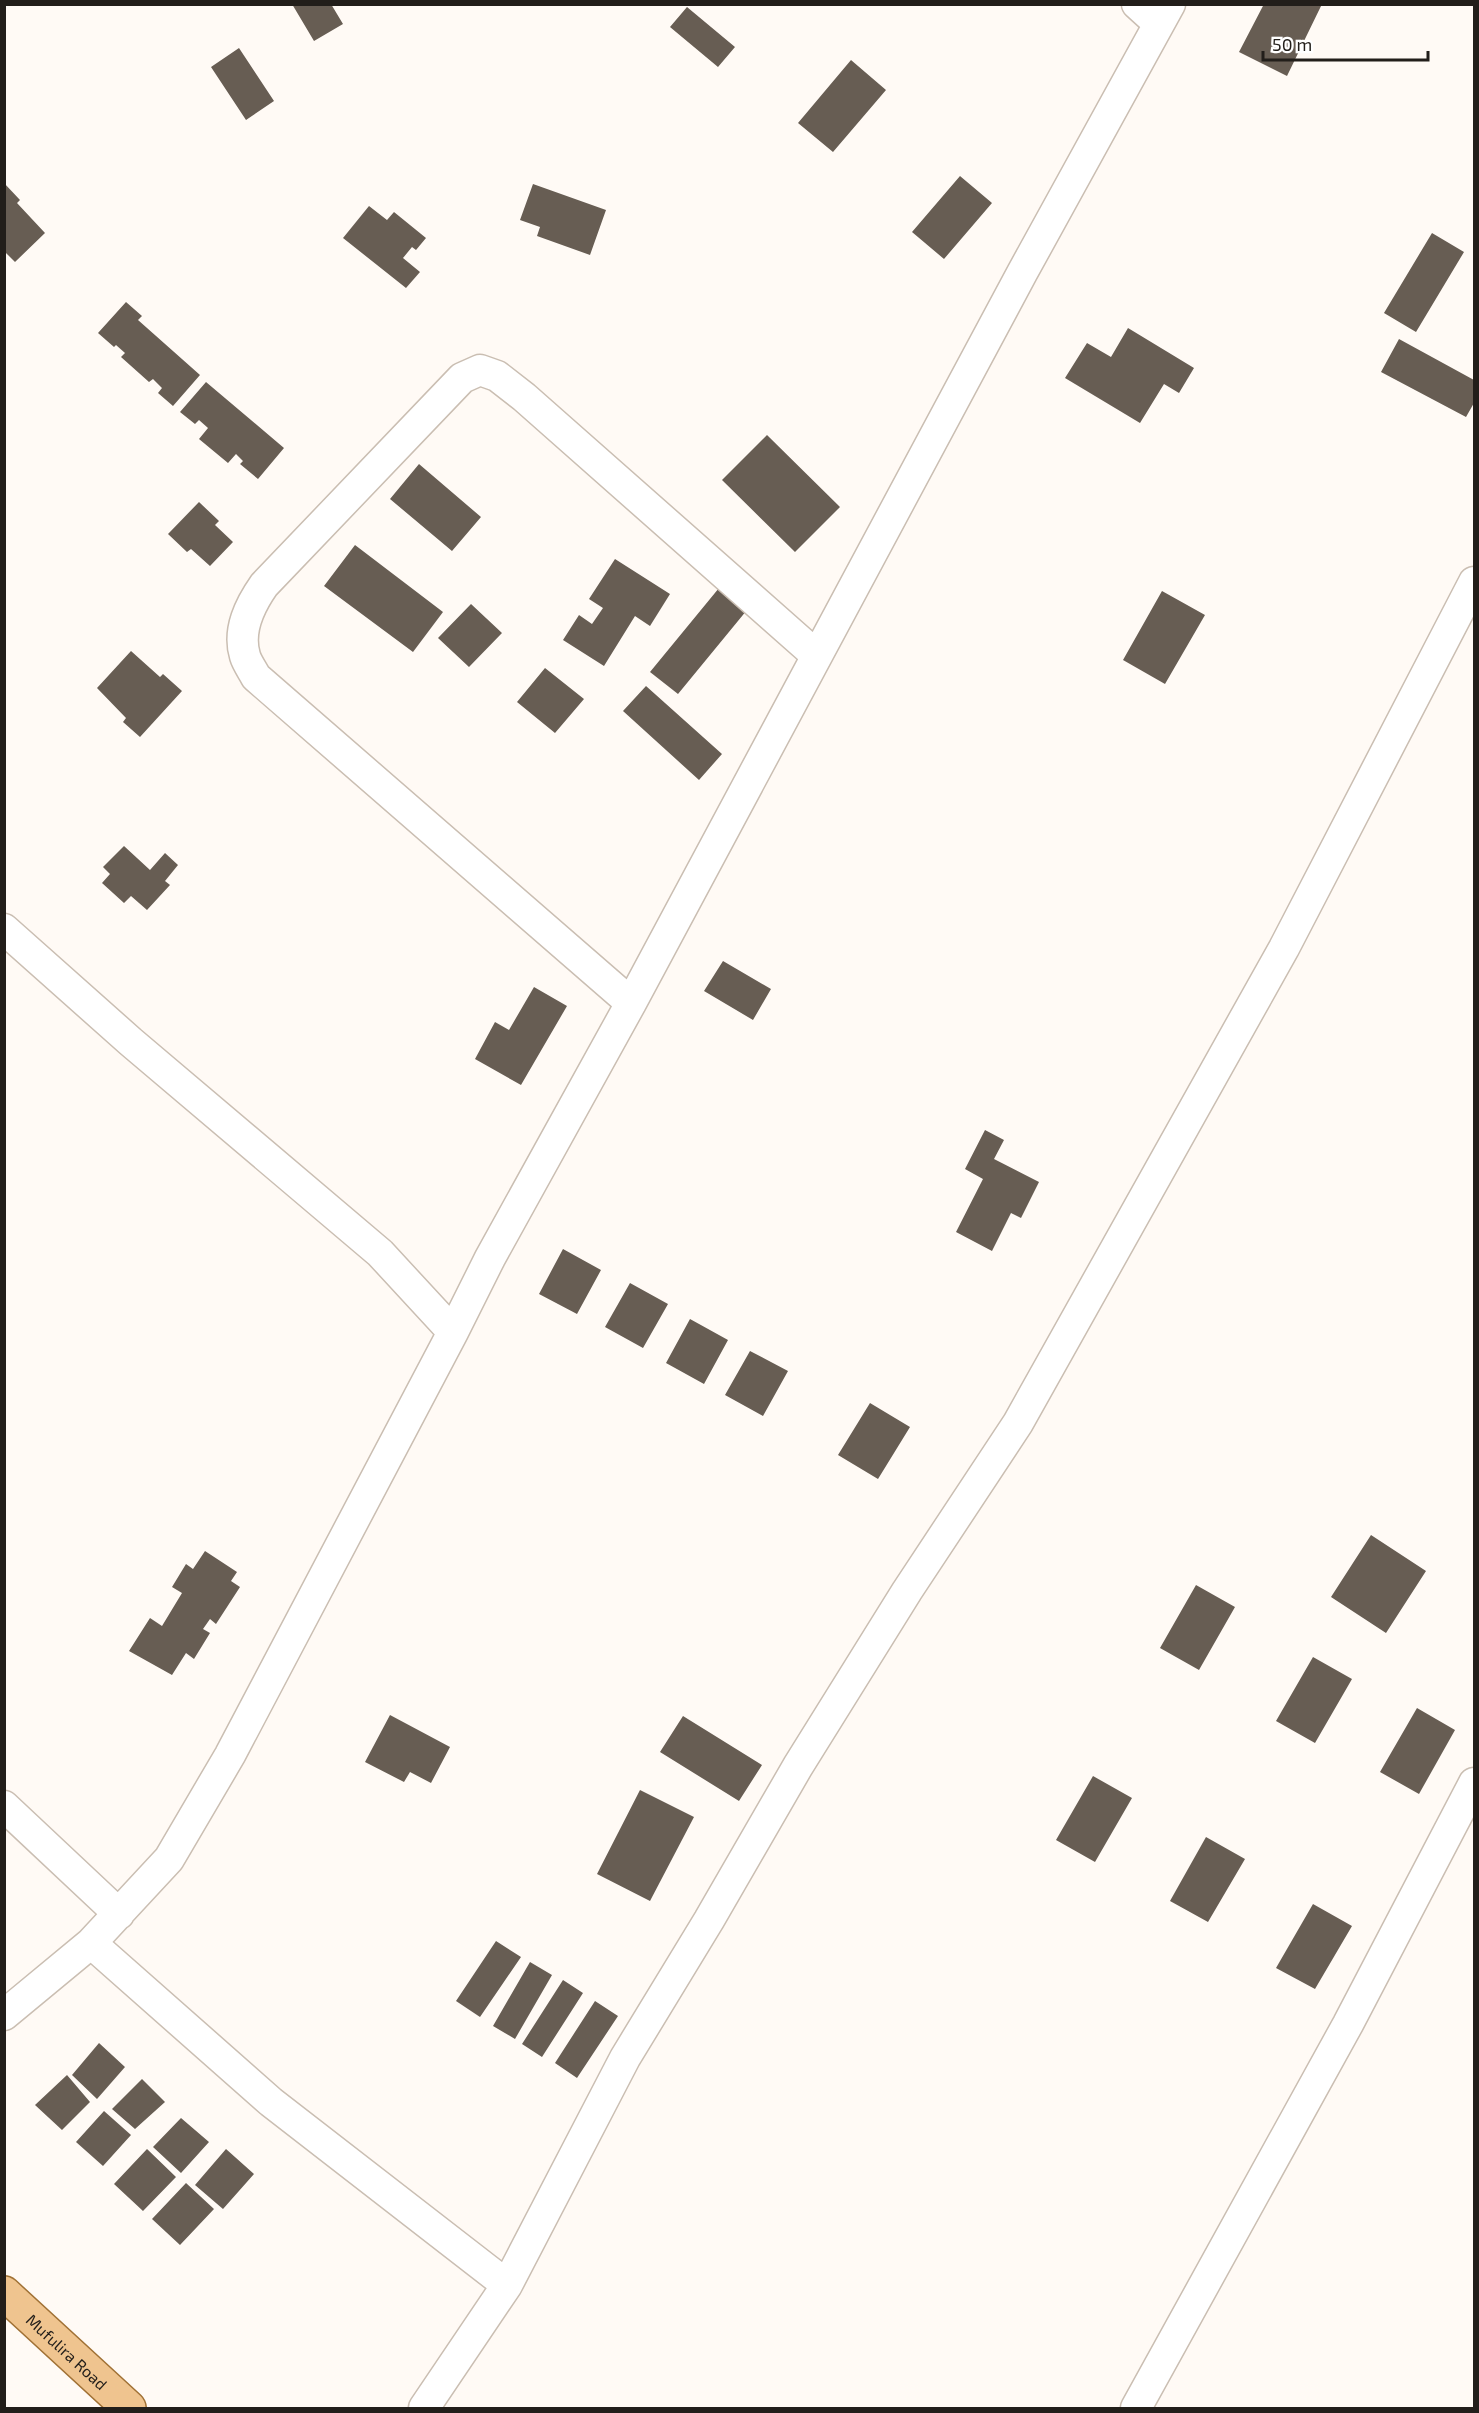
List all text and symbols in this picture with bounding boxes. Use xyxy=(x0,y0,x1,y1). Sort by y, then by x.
scale bar xyxy=(1263,24,1428,62)
text: 50 m xyxy=(1272,33,1312,55)
street label: Mufulira Road xyxy=(23,2309,112,2393)

